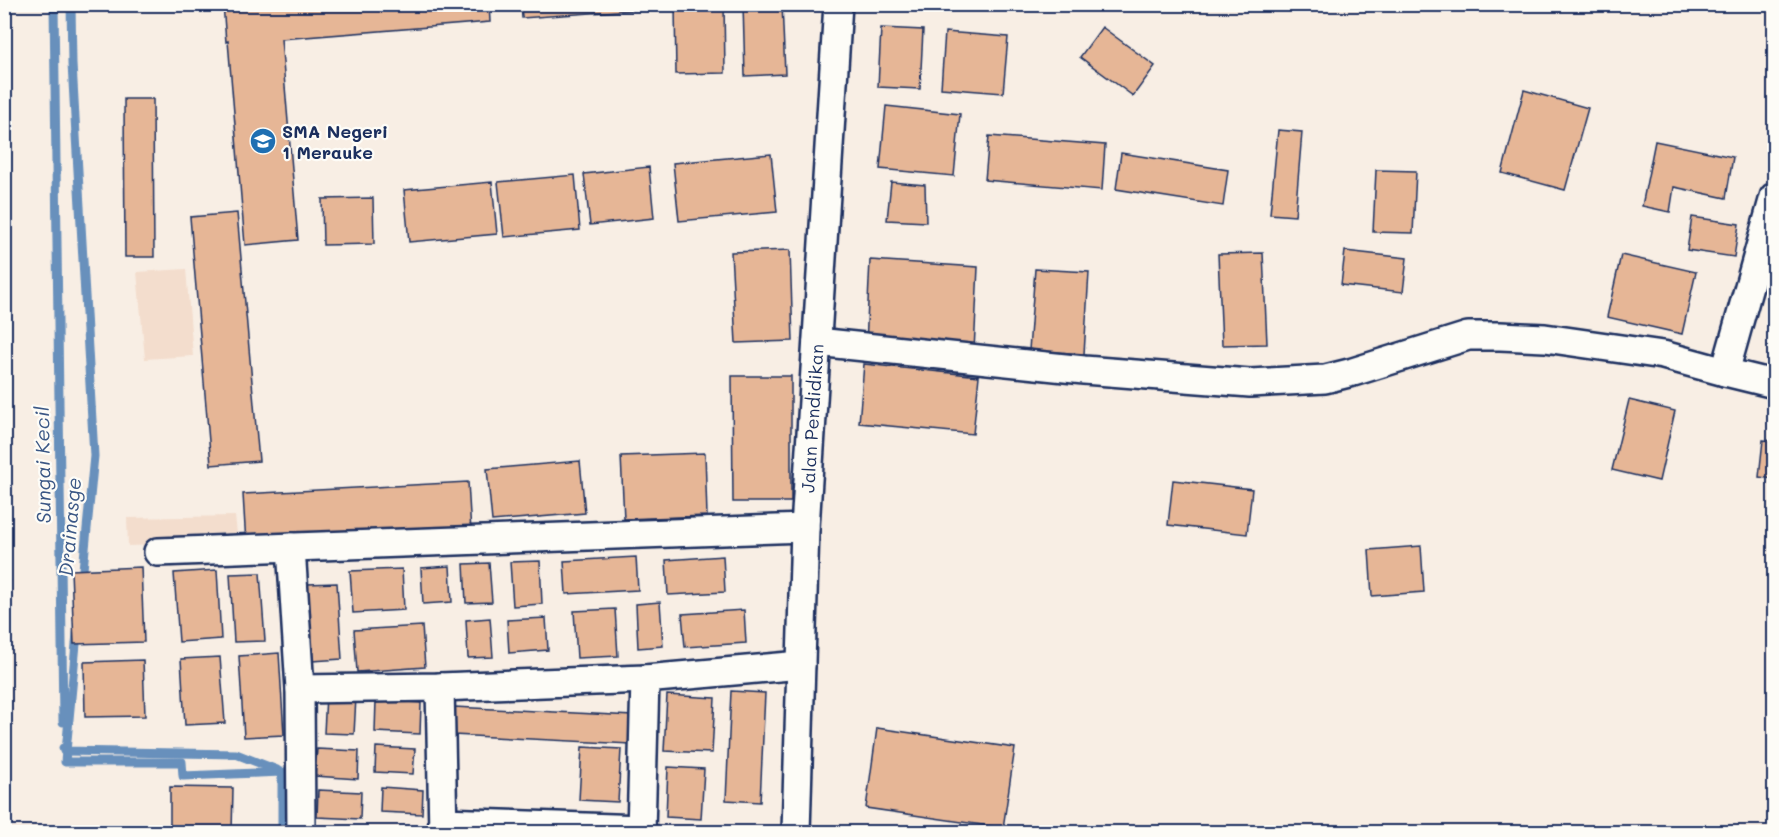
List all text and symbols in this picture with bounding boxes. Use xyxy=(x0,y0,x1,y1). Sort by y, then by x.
place label: SMA Negeri 1 Merauke xyxy=(282,119,388,164)
school or university icon: SMA Negeri 1 Merauke xyxy=(248,126,278,156)
street label: Jalan Pendidikan xyxy=(795,343,829,494)
water label: Sungai Kecil xyxy=(28,406,56,524)
water label: Drainasge xyxy=(52,476,86,578)

